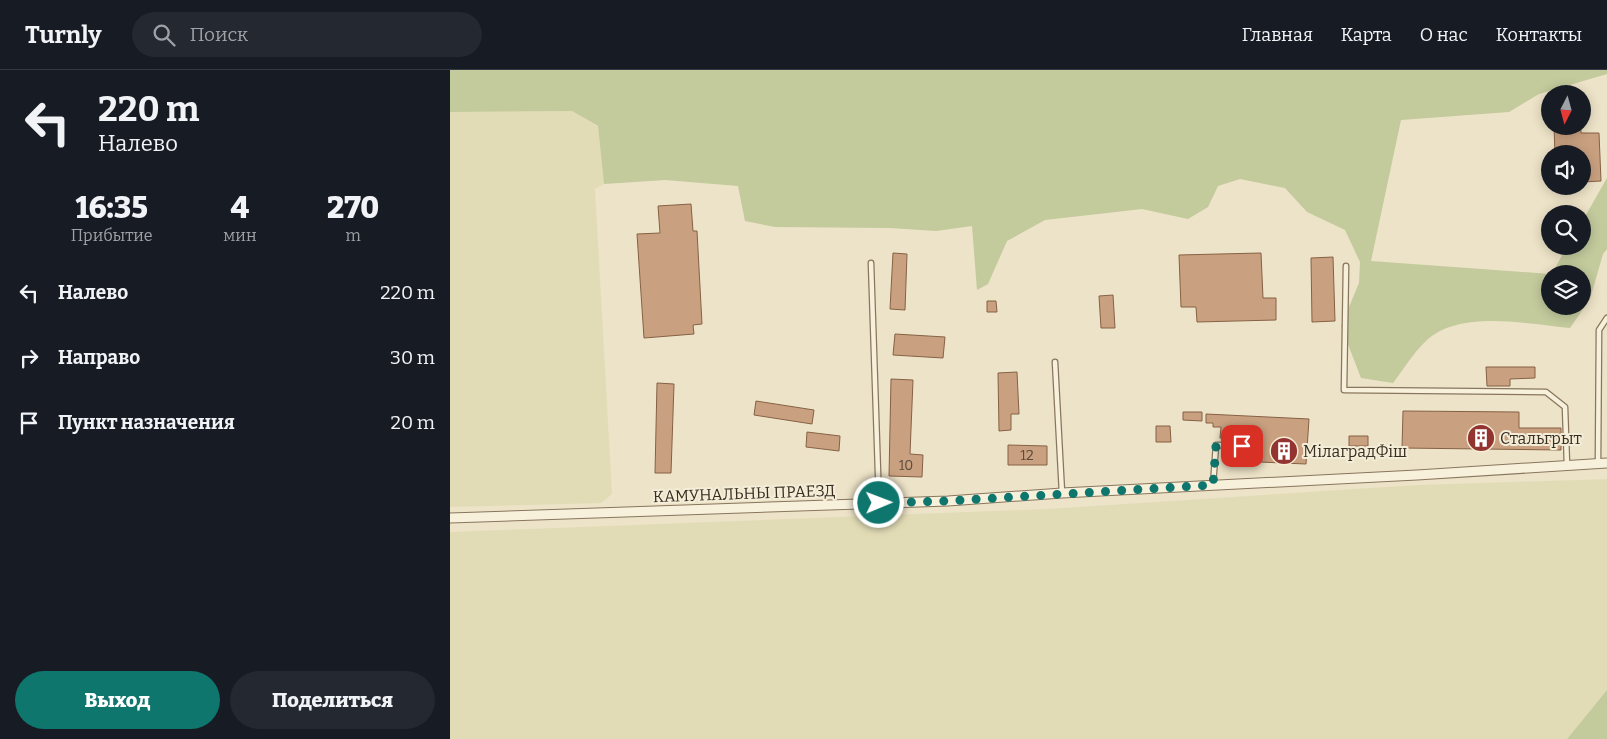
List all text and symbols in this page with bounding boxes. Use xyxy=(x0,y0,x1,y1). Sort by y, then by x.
search box xyxy=(132,12,482,57)
text: Turnly xyxy=(25,21,102,49)
icon: search xyxy=(150,21,178,49)
text: Поиск xyxy=(190,23,248,46)
text: Главная xyxy=(1242,24,1313,46)
text: Карта xyxy=(1341,24,1392,46)
text: О нас xyxy=(1420,24,1468,46)
text: Контакты xyxy=(1496,24,1582,46)
north arrow xyxy=(1541,85,1591,135)
map controls xyxy=(1541,85,1591,315)
text: 220 m xyxy=(98,88,199,130)
icon: left xyxy=(15,90,80,155)
text: Налево xyxy=(98,130,178,157)
button: sound xyxy=(1541,145,1591,195)
text: 16:35 xyxy=(75,190,148,226)
text: 4 xyxy=(231,190,249,226)
text: 270 xyxy=(327,190,379,226)
button: search xyxy=(1541,205,1591,255)
text: Прибытие xyxy=(71,226,153,245)
text: мин xyxy=(223,226,256,245)
text: m xyxy=(346,226,361,245)
button: layers xyxy=(1541,265,1591,315)
icon: left xyxy=(15,279,43,307)
text: Налево xyxy=(58,281,128,304)
text: 220 m xyxy=(380,281,435,304)
icon: right xyxy=(15,344,43,372)
text: Направо xyxy=(58,346,140,369)
text: 30 m xyxy=(390,346,435,369)
icon: arrive xyxy=(15,409,43,437)
text: Пункт назначения xyxy=(58,411,235,434)
text: 20 m xyxy=(391,411,435,434)
building icon: Стальгрыт xyxy=(1466,423,1496,453)
pin xyxy=(1221,425,1263,467)
place label: Стальгрыт xyxy=(1500,429,1582,448)
icon: arrive xyxy=(1228,432,1256,460)
building icon: МілаградФіш xyxy=(1269,436,1299,466)
place label: МілаградФіш xyxy=(1303,442,1407,461)
house number: 12 xyxy=(1020,447,1034,464)
house number: 10 xyxy=(899,457,913,474)
position arrow xyxy=(852,476,904,528)
street label: КАМУНАЛЬНЫ ПРАЕЗД xyxy=(652,481,836,506)
button: Выход xyxy=(15,671,220,729)
button: Поделиться xyxy=(230,671,435,729)

